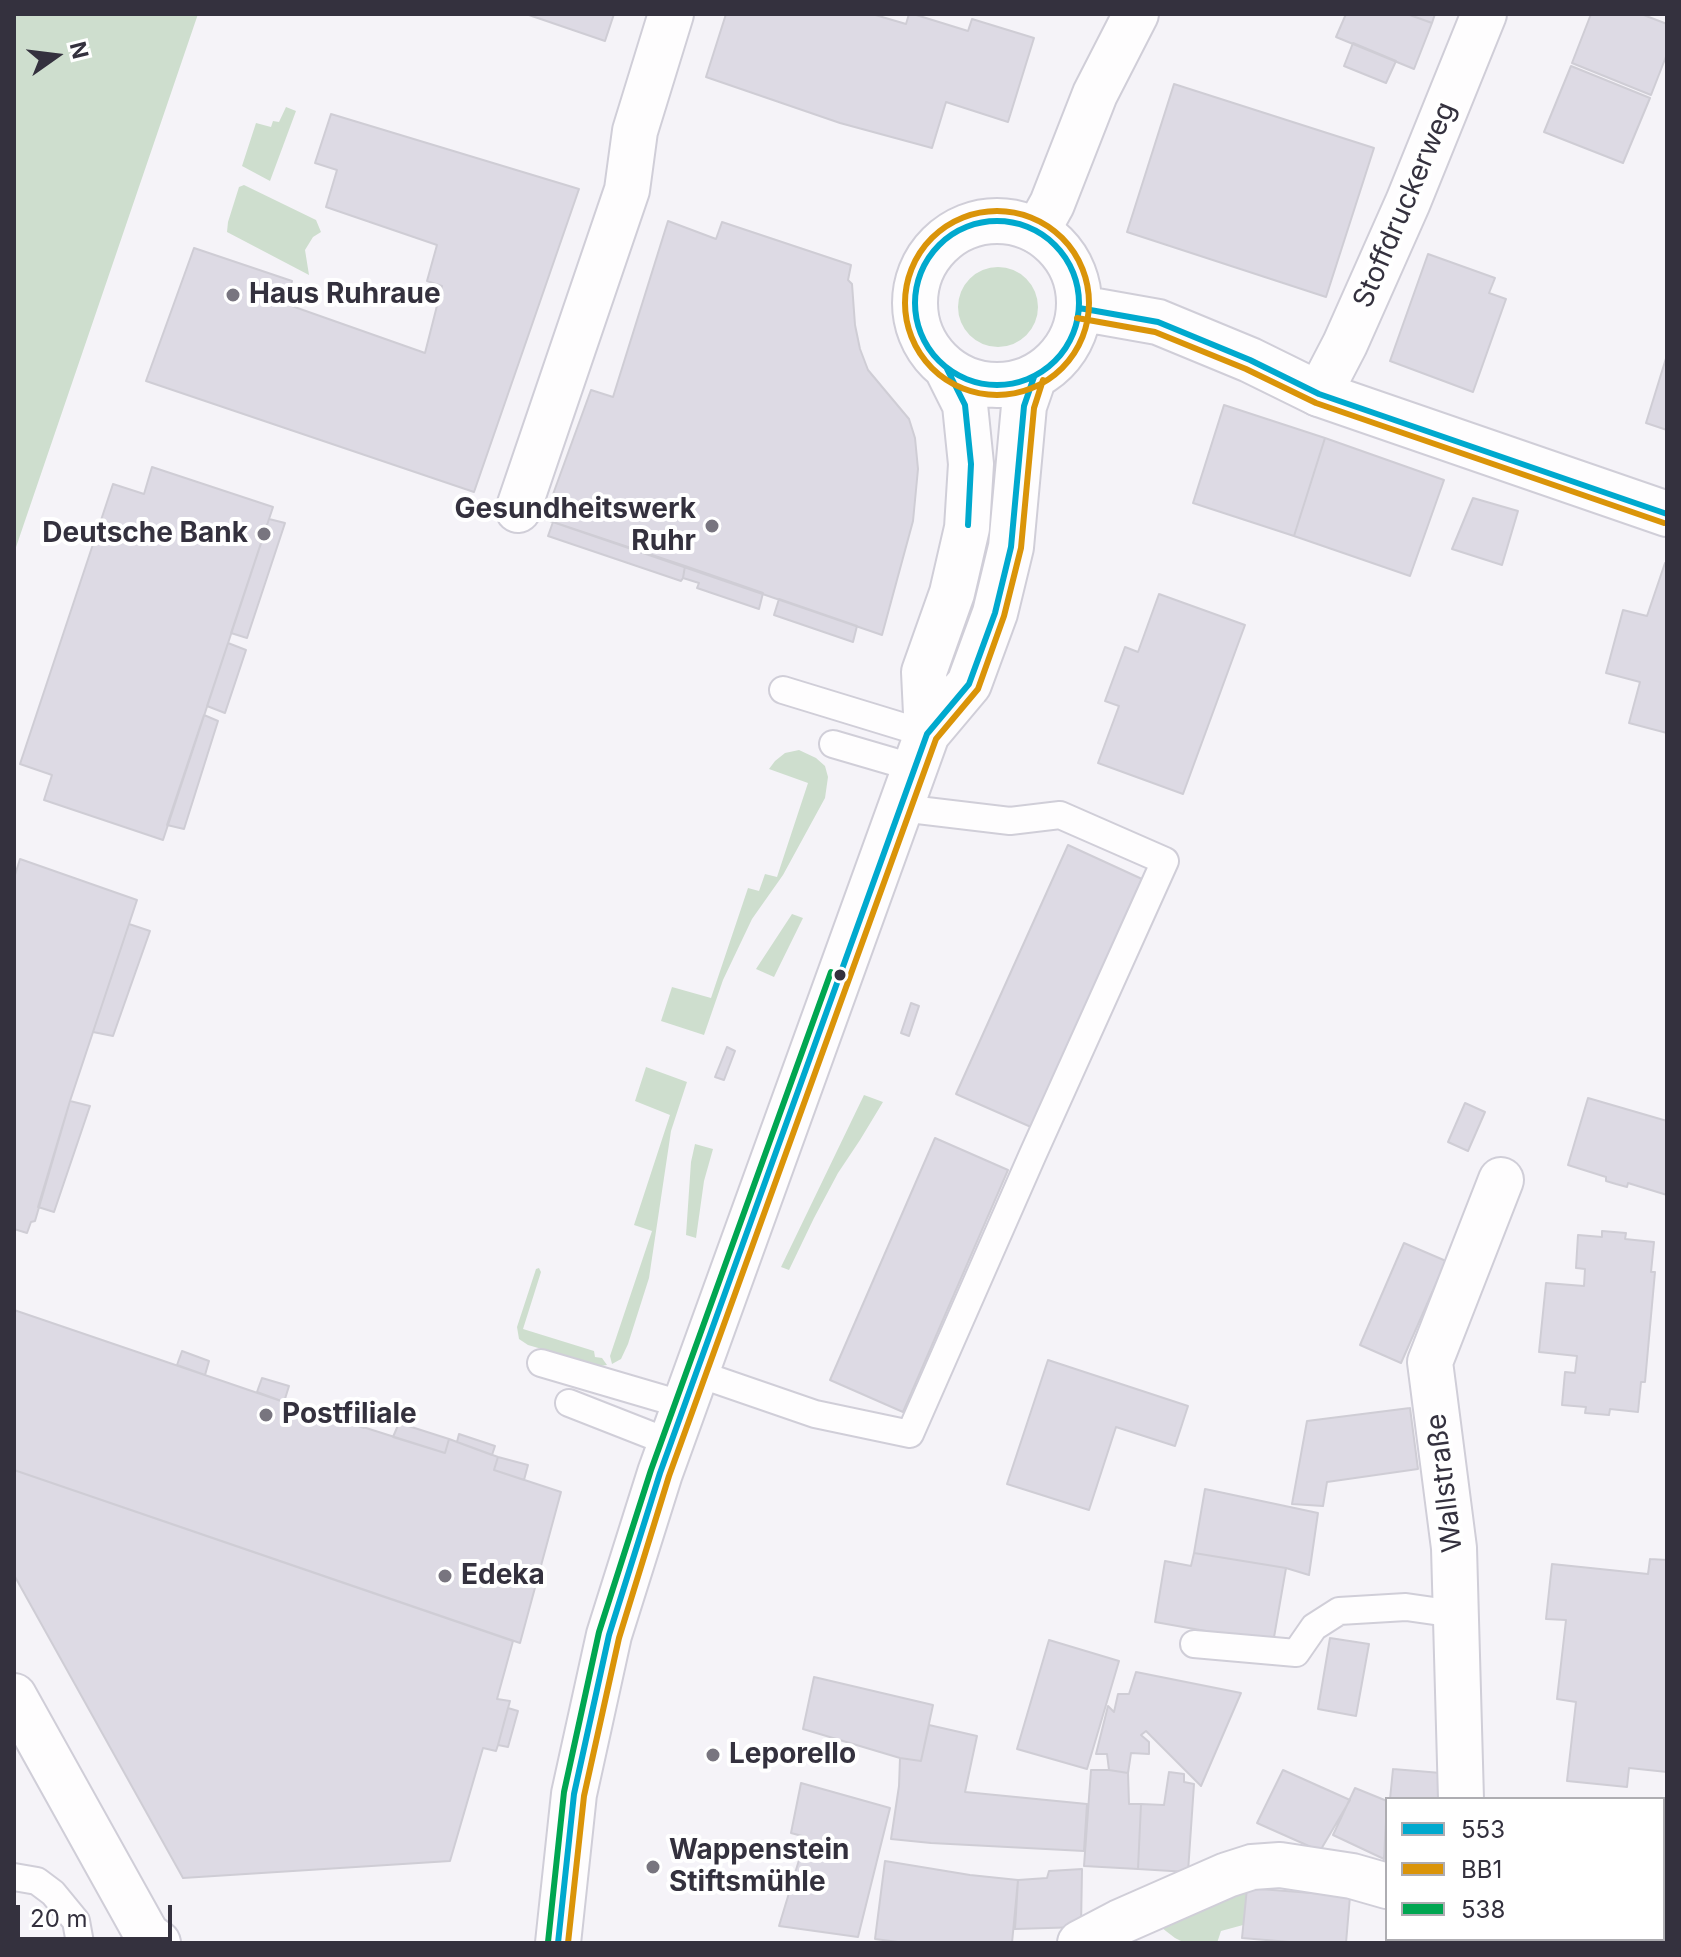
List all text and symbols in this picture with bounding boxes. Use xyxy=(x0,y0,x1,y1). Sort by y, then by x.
north arrow xyxy=(16,16,96,96)
text: N xyxy=(65,39,94,61)
street label: Stoffdruckerweg xyxy=(1346,97,1464,313)
place label: Haus Ruhraue xyxy=(249,278,441,312)
marker: Haus Ruhraue xyxy=(224,286,242,304)
place label: Gesundheitswerk Ruhr xyxy=(454,493,696,559)
place label: Deutsche Bank xyxy=(42,517,248,551)
marker: Gesundheitswerk Ruhr xyxy=(703,517,721,535)
marker: Deutsche Bank xyxy=(255,525,273,543)
unlabelled marker xyxy=(832,967,848,983)
place label: Postfiliale xyxy=(282,1398,417,1432)
marker: Postfiliale xyxy=(257,1406,275,1424)
street label: Wallstraße xyxy=(1420,1412,1470,1554)
place label: Edeka xyxy=(461,1559,545,1593)
marker: Edeka xyxy=(436,1567,454,1585)
place label: Leporello xyxy=(729,1738,856,1772)
marker: Leporello xyxy=(704,1746,722,1764)
legend xyxy=(1385,1797,1665,1941)
text: 553 xyxy=(1461,1815,1505,1844)
place label: Wappenstein Stiftsmühle xyxy=(669,1834,849,1900)
text: BB1 xyxy=(1461,1855,1502,1884)
marker: Wappenstein Stiftsmühle xyxy=(644,1858,662,1876)
scale bar xyxy=(20,1889,176,1939)
text: 538 xyxy=(1461,1895,1505,1924)
text: 20 m xyxy=(30,1904,88,1933)

